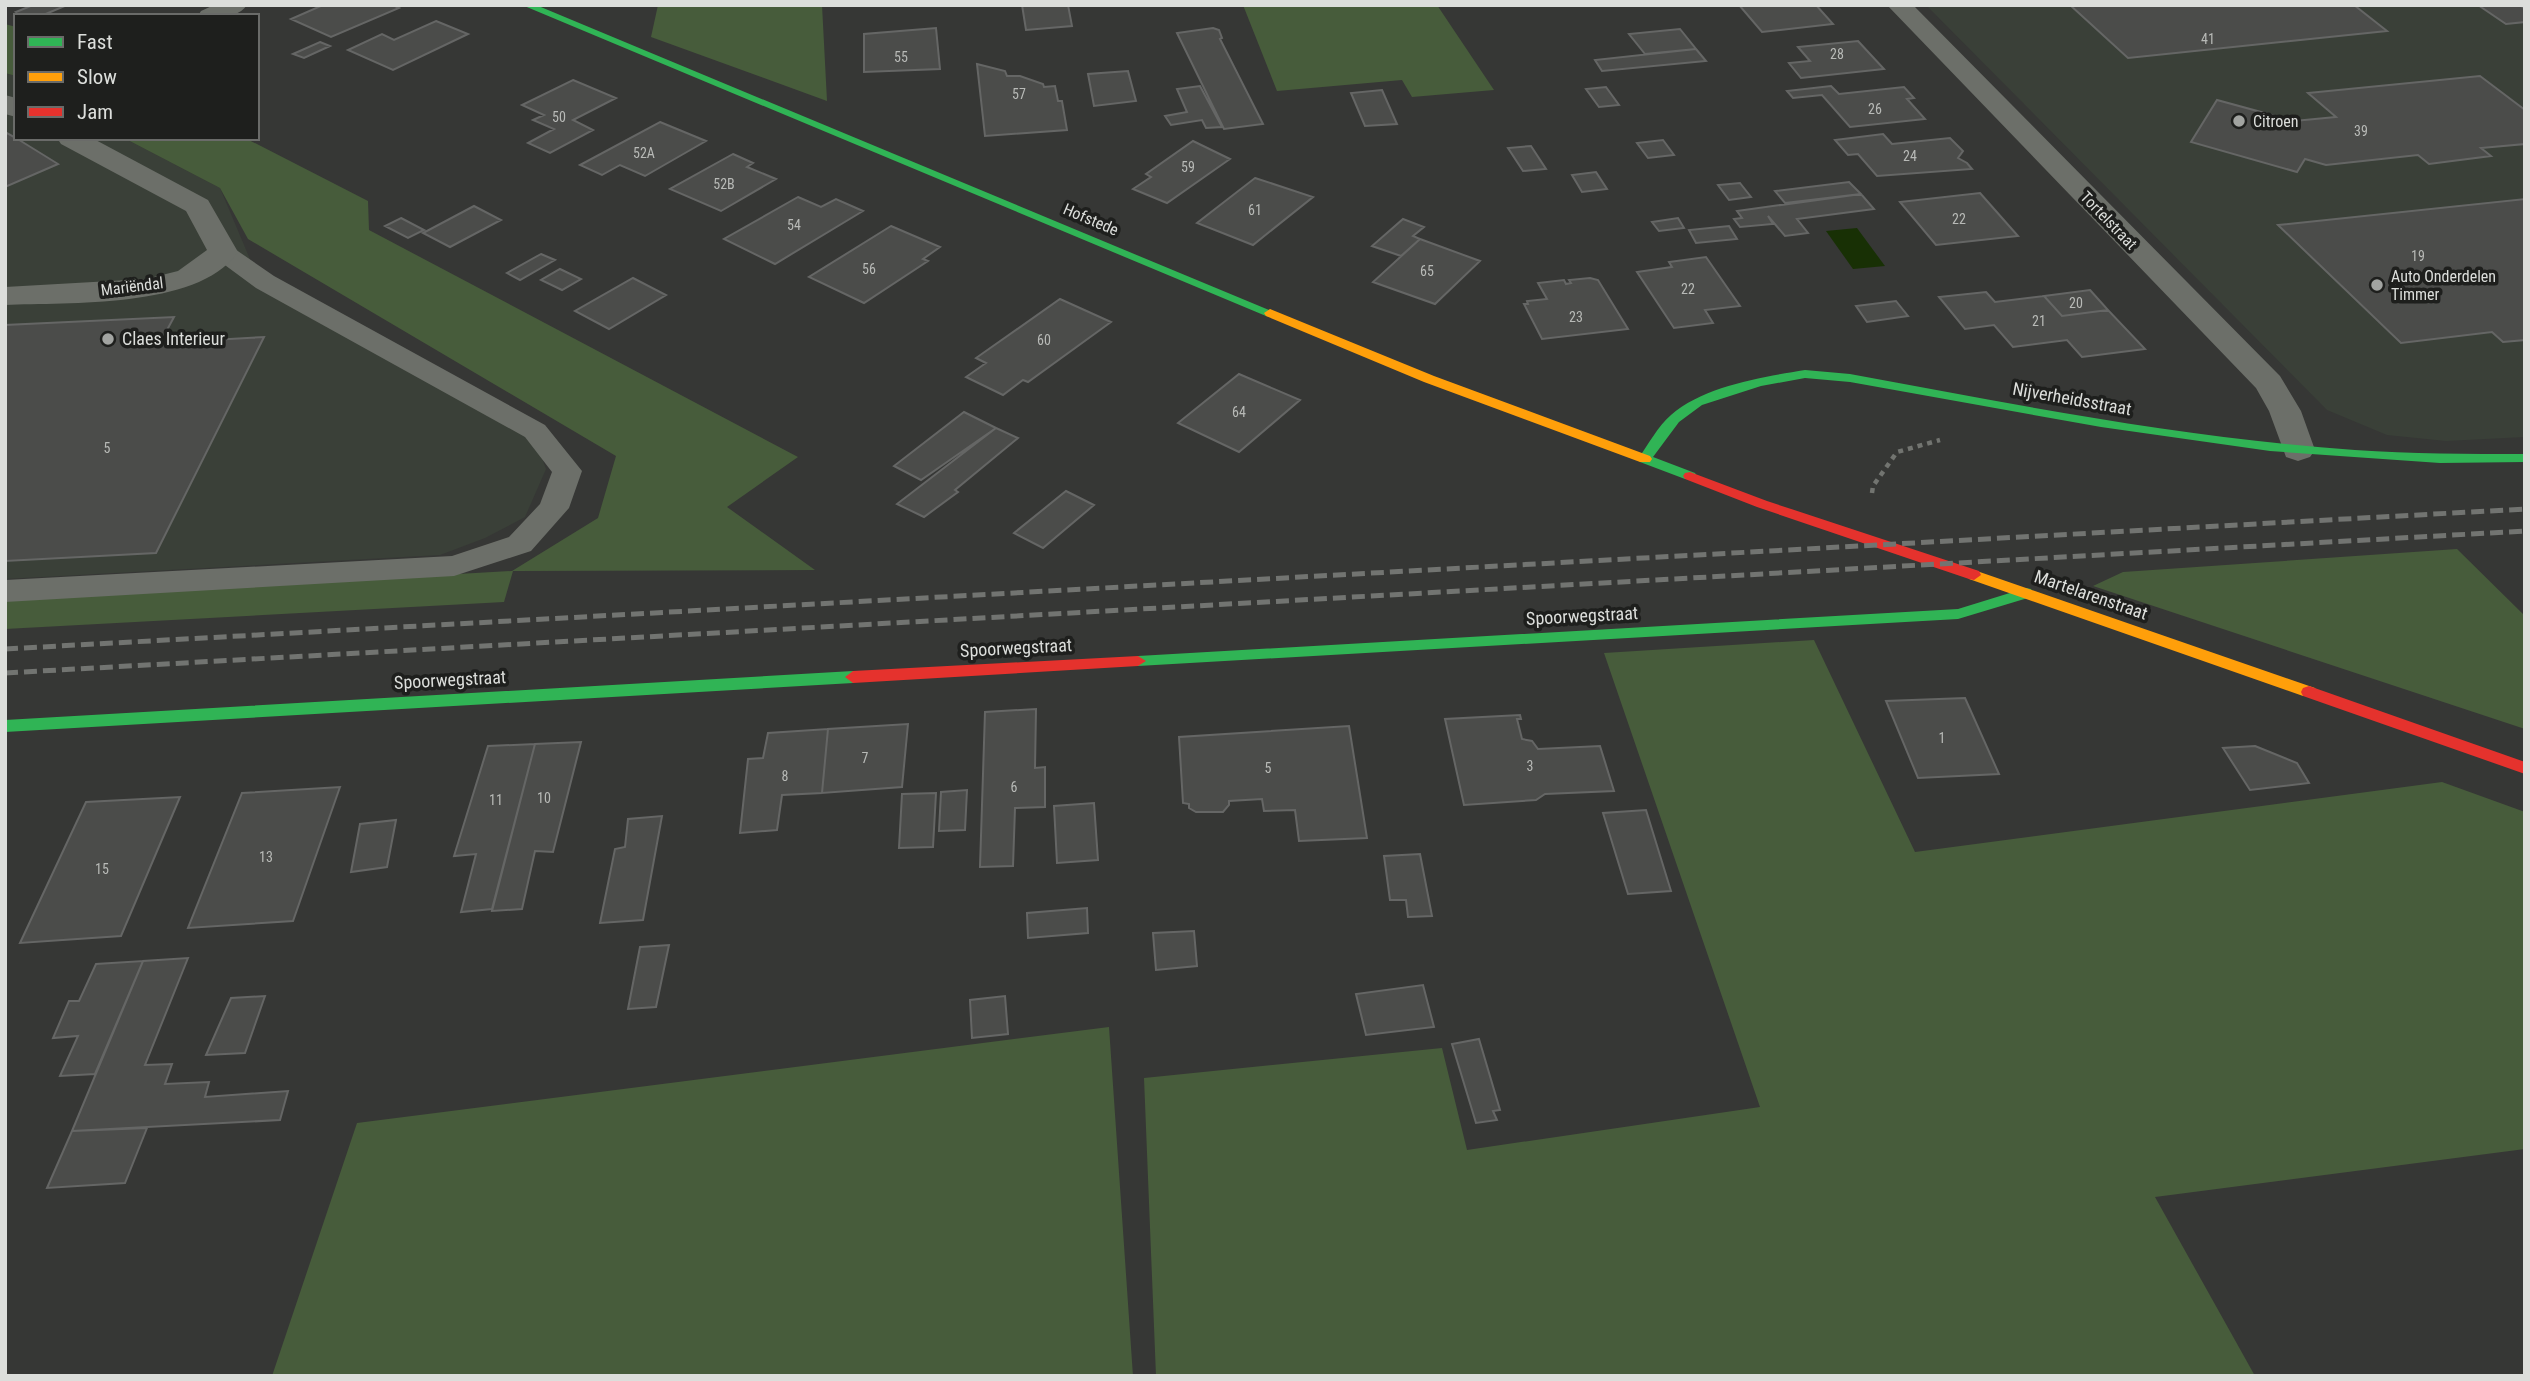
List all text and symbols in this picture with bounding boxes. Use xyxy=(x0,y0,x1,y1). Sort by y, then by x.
legend xyxy=(14,14,259,140)
text: Fast xyxy=(77,30,113,54)
house number: 41 xyxy=(2201,31,2215,47)
house number: 28 xyxy=(1830,46,1844,62)
house number: 55 xyxy=(894,49,908,65)
text: Slow xyxy=(77,65,117,89)
house number: 57 xyxy=(1012,86,1026,102)
text: Jam xyxy=(77,100,113,124)
house number: 26 xyxy=(1868,101,1882,117)
house number: 50 xyxy=(552,109,566,125)
place label: Citroen xyxy=(2253,112,2298,131)
marker: Citroen xyxy=(2231,113,2247,129)
house number: 39 xyxy=(2354,123,2368,139)
house number: 52A xyxy=(633,145,655,161)
house number: 24 xyxy=(1903,148,1917,164)
house number: 59 xyxy=(1181,159,1195,175)
house number: 52B xyxy=(713,176,735,192)
street label: Tortelstraat xyxy=(2076,187,2141,254)
street label: Hofstede xyxy=(1060,199,1121,240)
house number: 61 xyxy=(1248,202,1262,218)
house number: 22 xyxy=(1952,211,1966,227)
house number: 54 xyxy=(787,217,801,233)
house number: 19 xyxy=(2411,248,2425,264)
house number: 56 xyxy=(862,261,876,277)
house number: 65 xyxy=(1420,263,1434,279)
place label: Auto Onderdelen Timmer xyxy=(2391,267,2496,304)
street label: Mariëndal xyxy=(100,273,164,300)
marker: Auto Onderdelen Timmer xyxy=(2369,277,2385,293)
house number: 22 xyxy=(1681,281,1695,297)
house number: 20 xyxy=(2069,295,2083,311)
house number: 23 xyxy=(1569,309,1583,325)
house number: 21 xyxy=(2032,313,2046,329)
place label: Claes Interieur xyxy=(122,328,225,349)
marker: Claes Interieur xyxy=(100,331,116,347)
house number: 60 xyxy=(1037,332,1051,348)
street label: Nijverheidsstraat xyxy=(2011,378,2133,419)
house number: 64 xyxy=(1232,404,1246,420)
house number: 5 xyxy=(104,440,111,456)
street label: Martelarenstraat xyxy=(2032,565,2151,624)
street label: Spoorwegstraat xyxy=(1525,602,1639,629)
street label: Spoorwegstraat xyxy=(959,634,1073,661)
street label: Spoorwegstraat xyxy=(393,666,507,693)
house number: 1 xyxy=(1939,730,1945,746)
house number: 7 xyxy=(862,750,869,766)
house number: 3 xyxy=(1527,758,1533,774)
house number: 5 xyxy=(1265,760,1272,776)
house number: 8 xyxy=(782,768,789,784)
house number: 6 xyxy=(1011,779,1018,795)
house number: 10 xyxy=(537,790,551,806)
house number: 11 xyxy=(489,792,503,808)
house number: 13 xyxy=(259,849,273,865)
house number: 15 xyxy=(95,861,109,877)

